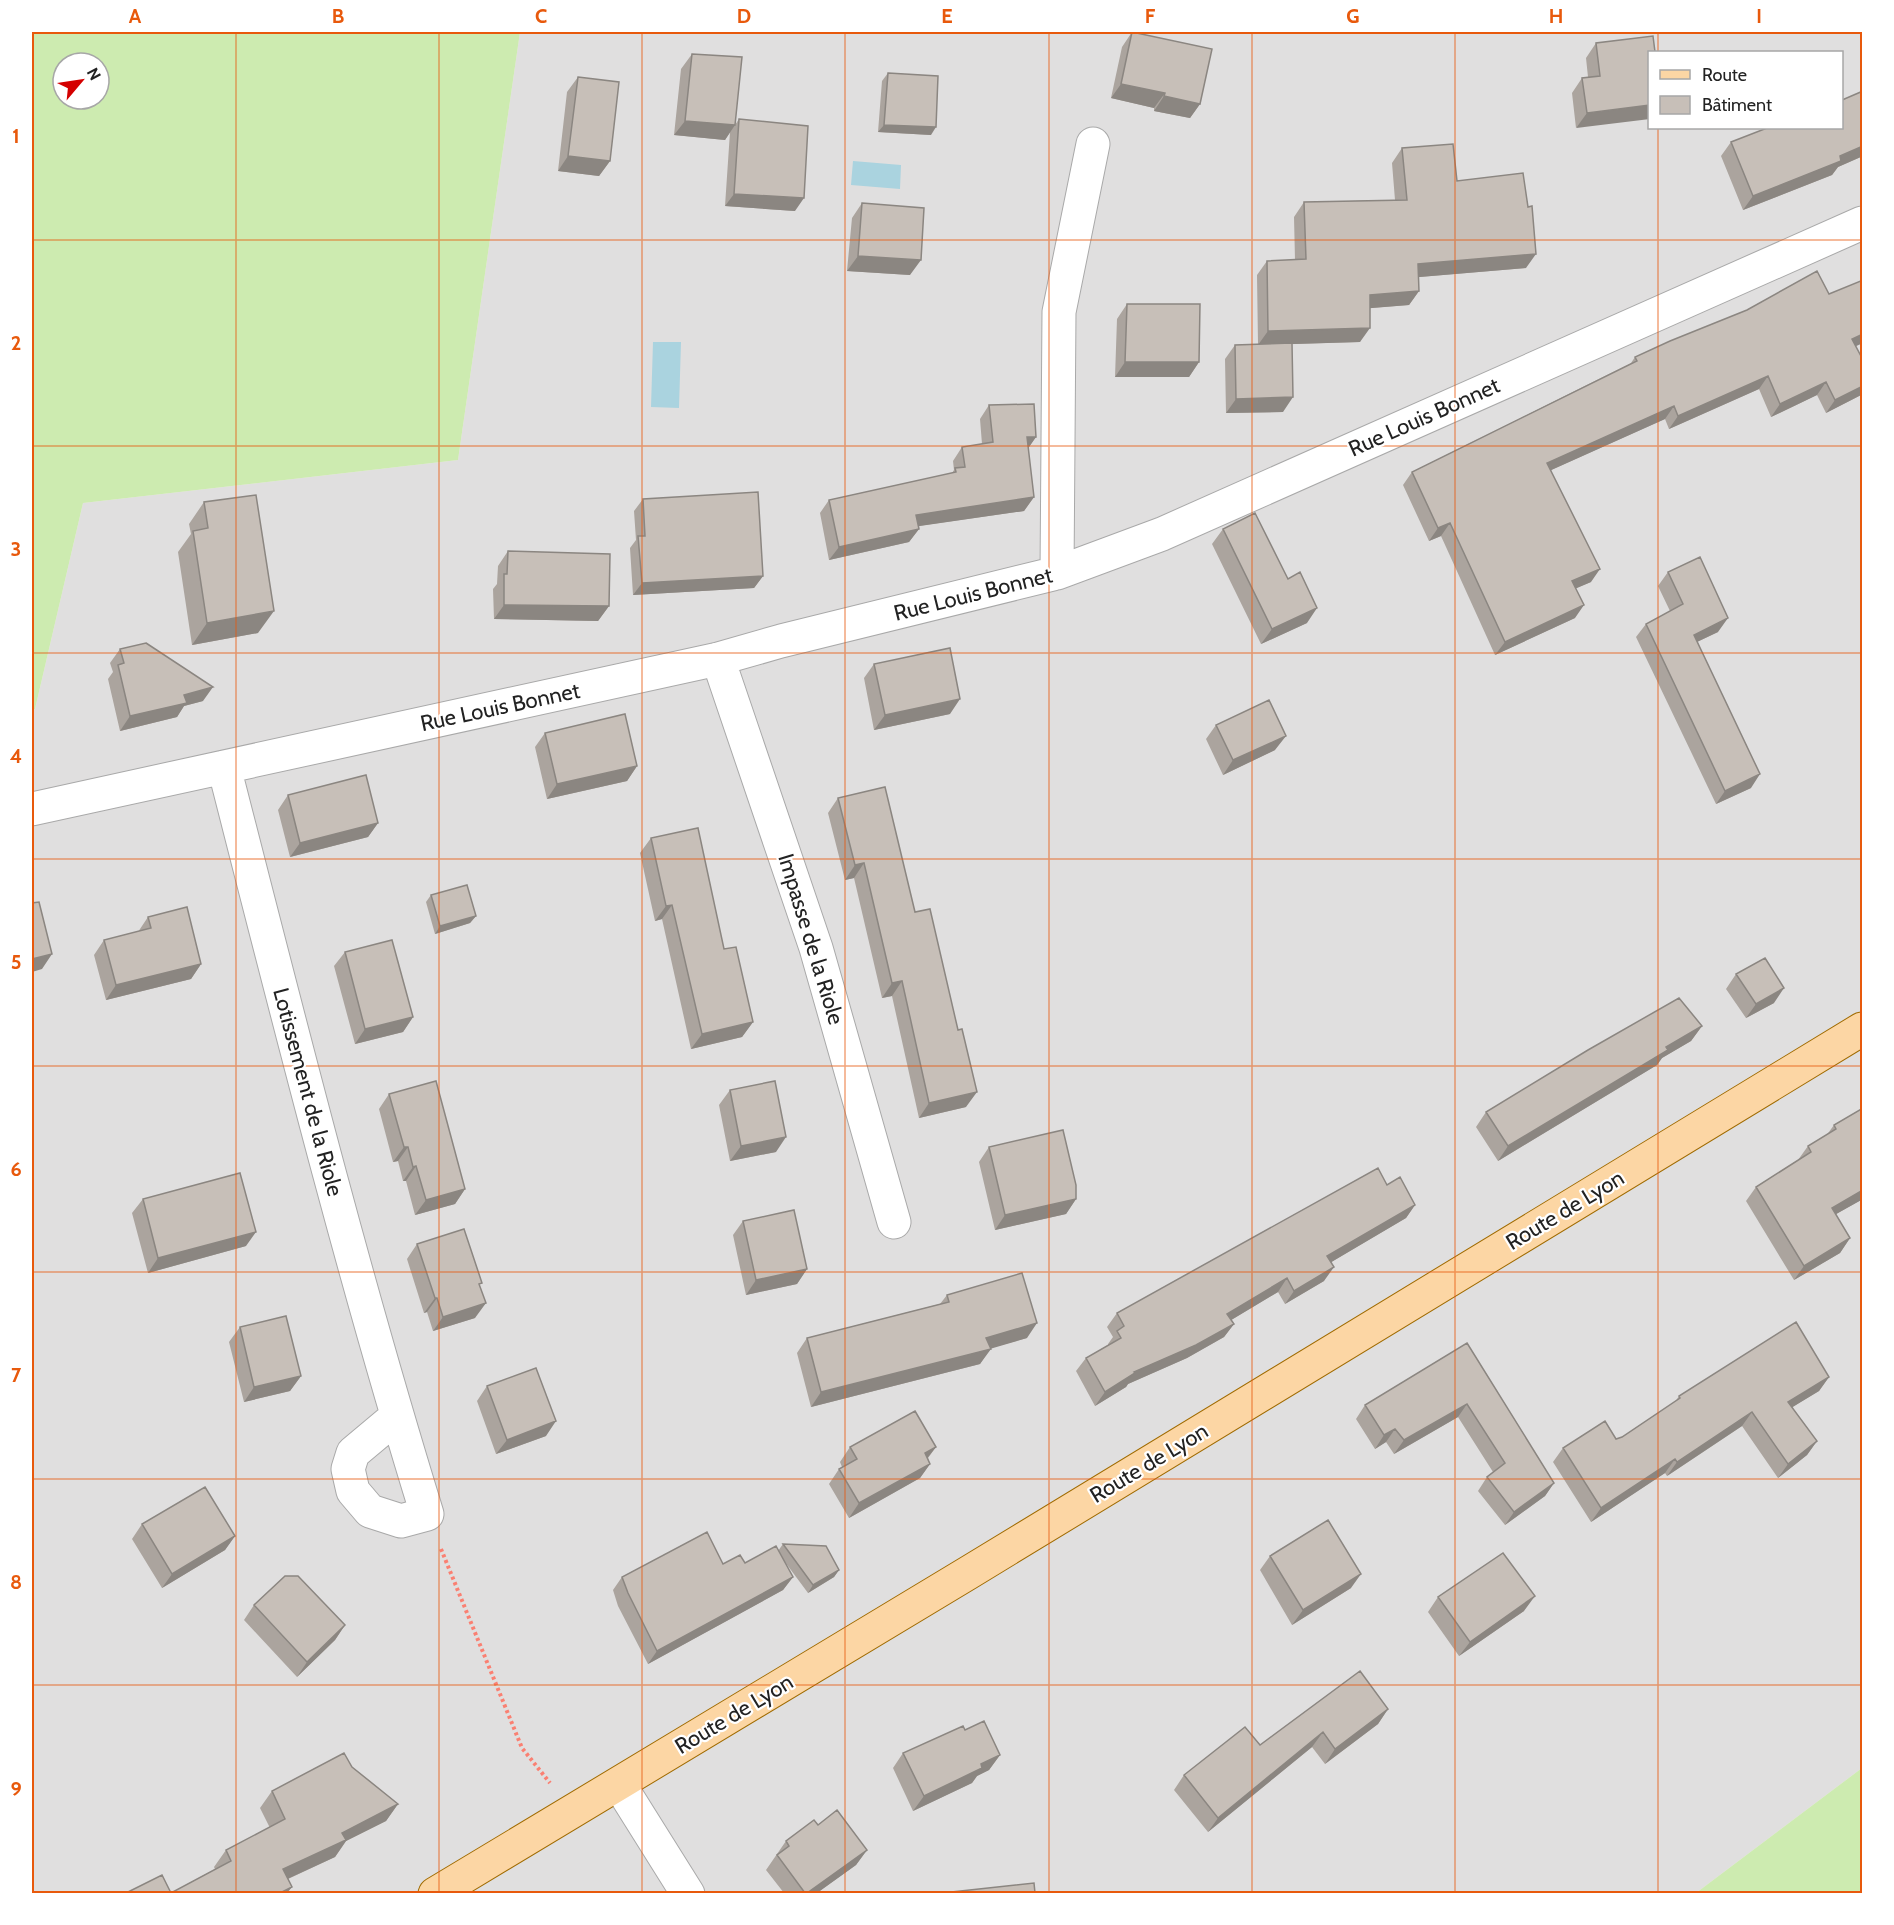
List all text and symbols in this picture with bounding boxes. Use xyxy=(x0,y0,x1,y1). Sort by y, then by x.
text: A xyxy=(129,4,142,28)
text: B xyxy=(332,4,344,28)
text: C xyxy=(535,4,547,28)
text: D xyxy=(737,4,751,28)
text: E xyxy=(941,4,953,28)
text: F xyxy=(1145,4,1156,28)
text: G xyxy=(1346,4,1360,28)
text: H xyxy=(1549,4,1563,28)
text: I xyxy=(1756,4,1762,28)
north arrow xyxy=(51,51,111,111)
legend xyxy=(1648,51,1843,129)
text: N xyxy=(83,64,105,84)
text: Route xyxy=(1702,64,1747,86)
text: Bâtiment xyxy=(1702,94,1772,116)
text: 1 xyxy=(12,124,20,148)
text: 2 xyxy=(11,331,21,355)
street label: Rue Louis Bonnet xyxy=(1344,371,1504,462)
text: 3 xyxy=(11,537,21,561)
street label: Rue Louis Bonnet xyxy=(891,561,1056,627)
street label: Rue Louis Bonnet xyxy=(418,677,583,737)
text: 4 xyxy=(10,744,22,768)
street label: Impasse de la Riole xyxy=(772,850,850,1028)
text: 5 xyxy=(11,950,21,974)
street label: Lotissement de la Riole xyxy=(267,985,349,1199)
text: 6 xyxy=(10,1157,22,1181)
street label: Route de Lyon xyxy=(1501,1164,1629,1256)
text: 7 xyxy=(11,1363,22,1387)
street label: Route de Lyon xyxy=(1085,1417,1213,1509)
text: 8 xyxy=(10,1570,22,1594)
street label: Route de Lyon xyxy=(670,1668,798,1760)
text: 9 xyxy=(10,1777,22,1801)

